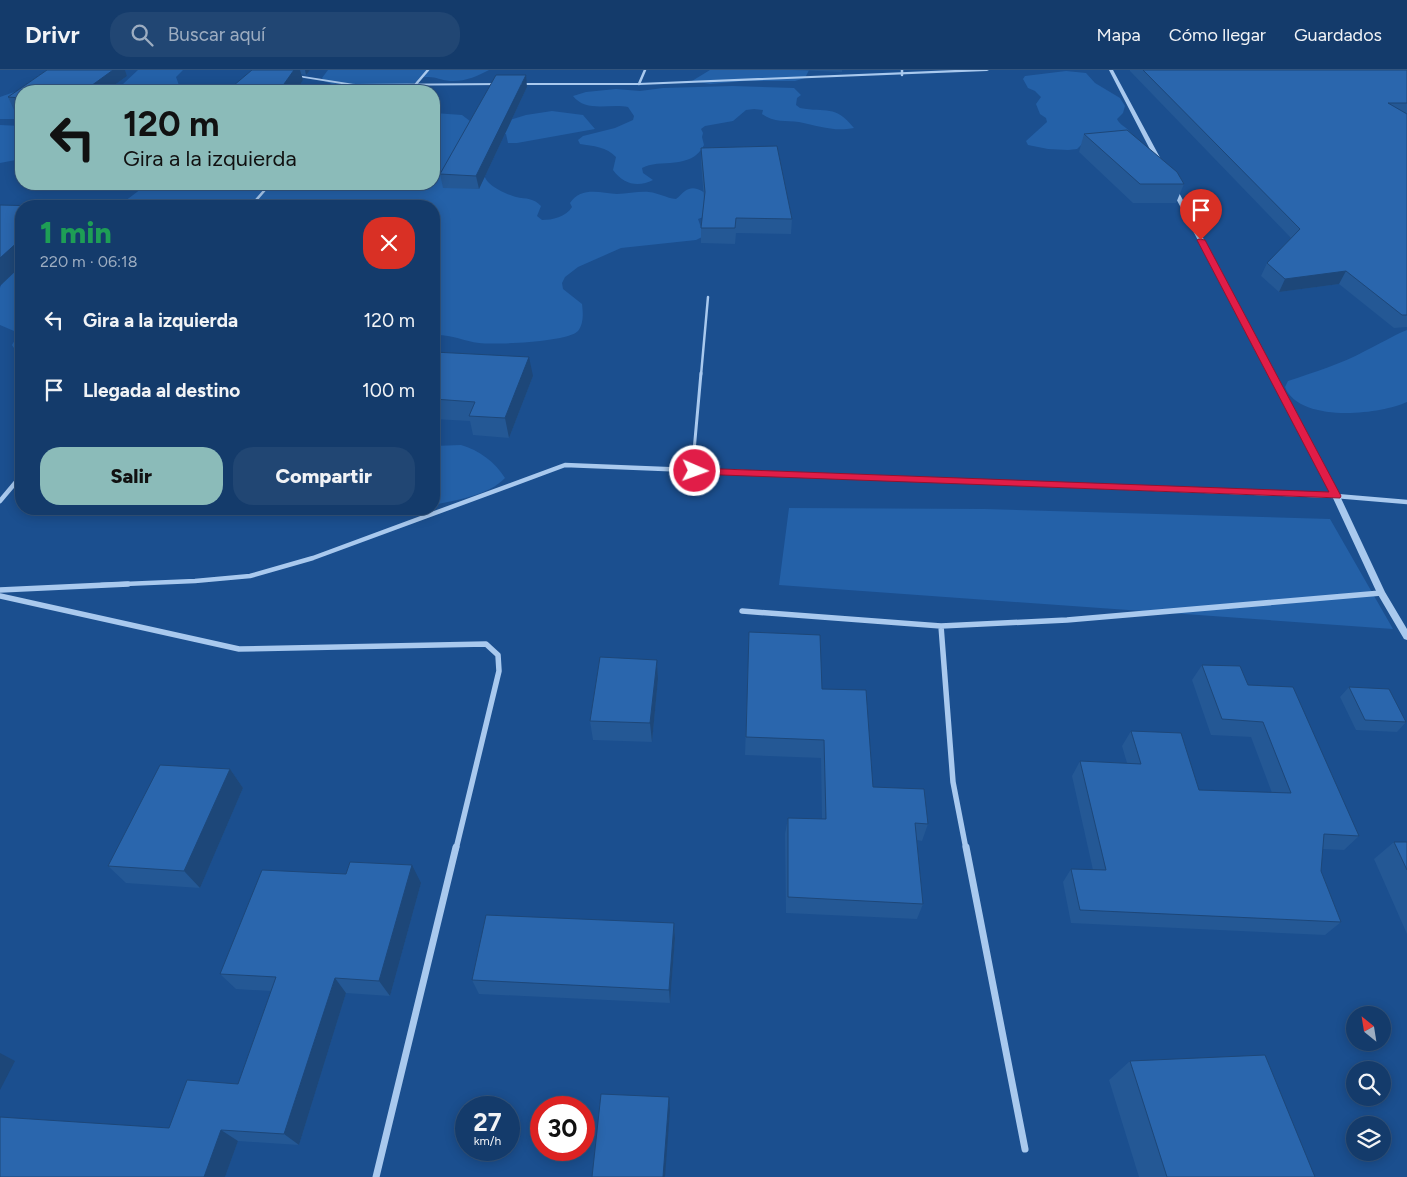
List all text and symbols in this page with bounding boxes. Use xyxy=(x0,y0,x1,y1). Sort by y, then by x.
search box xyxy=(110,12,460,57)
text: Drivr xyxy=(25,20,80,49)
icon: search xyxy=(128,21,156,49)
text: Buscar aquí xyxy=(168,23,265,46)
text: Mapa xyxy=(1096,24,1141,46)
text: Cómo llegar xyxy=(1169,24,1266,46)
text: Guardados xyxy=(1294,24,1382,46)
text: 120 m xyxy=(123,103,220,145)
icon: left xyxy=(40,105,105,170)
text: Gira a la izquierda xyxy=(123,145,297,172)
pin xyxy=(1180,189,1222,240)
icon: arrive xyxy=(1187,196,1215,224)
text: 1 min xyxy=(40,214,112,251)
button: close xyxy=(363,217,415,269)
text: 220 m · 06:18 xyxy=(40,252,137,271)
icon: left xyxy=(40,306,68,334)
text: Gira a la izquierda xyxy=(83,309,238,332)
text: 120 m xyxy=(363,309,415,332)
icon: arrive xyxy=(40,376,68,404)
text: Llegada al destino xyxy=(83,379,240,402)
text: 100 m xyxy=(362,379,415,402)
position arrow xyxy=(668,444,720,496)
button: Salir xyxy=(40,447,223,505)
button: Compartir xyxy=(233,447,415,505)
north arrow xyxy=(1346,1006,1391,1051)
map controls xyxy=(1346,1006,1391,1161)
button: search xyxy=(1346,1061,1391,1106)
speed limit sign: 30 xyxy=(530,1096,595,1161)
text: 27 xyxy=(473,1107,502,1137)
button: layers xyxy=(1346,1116,1391,1161)
text: km/h xyxy=(474,1134,501,1148)

